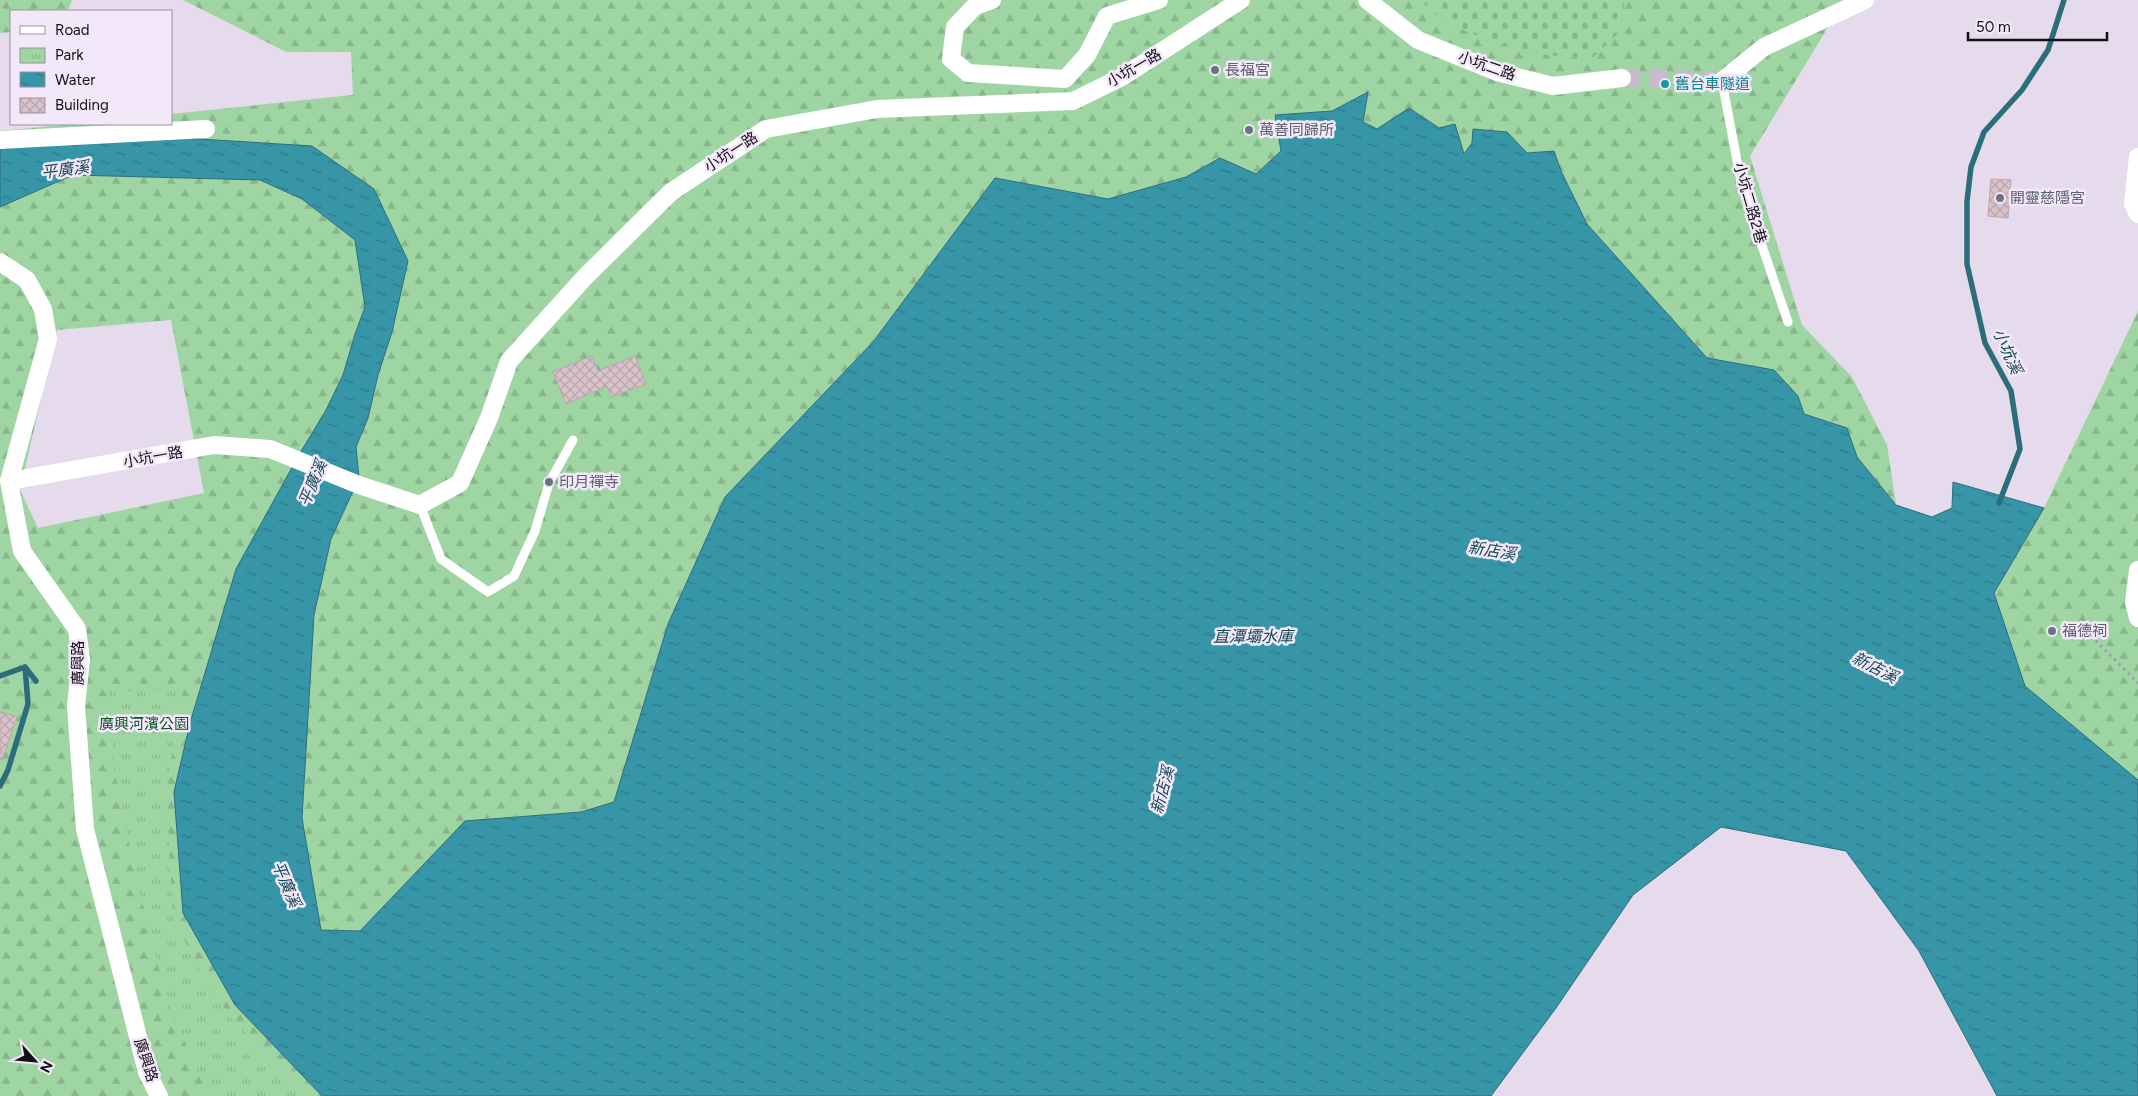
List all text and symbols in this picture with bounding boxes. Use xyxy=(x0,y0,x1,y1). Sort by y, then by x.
legend xyxy=(10,10,172,125)
scale bar xyxy=(1968,10,2107,42)
text: 50 m xyxy=(1976,18,2011,36)
text: Road xyxy=(55,21,90,39)
street label: 小坑一路 xyxy=(1104,45,1164,91)
text: Park xyxy=(55,46,84,64)
street label: 小坑二路 xyxy=(1456,48,1518,84)
place label: 長福宮 xyxy=(1225,61,1270,79)
marker: 長福宮 xyxy=(1209,64,1221,76)
text: Water xyxy=(55,71,95,89)
place label: 舊台車隧道 xyxy=(1675,75,1750,93)
marker: 舊台車隧道 xyxy=(1659,78,1671,90)
text: Building xyxy=(55,96,109,114)
place label: 萬善同歸所 xyxy=(1259,121,1334,139)
marker: 萬善同歸所 xyxy=(1243,124,1255,136)
street label: 小坑一路 xyxy=(701,128,761,176)
water label: 平廣溪 xyxy=(40,157,92,182)
street label: 小坑二路2巷 xyxy=(1730,160,1770,246)
place label: 開靈慈隱宮 xyxy=(2010,189,2085,207)
marker: 開靈慈隱宮 xyxy=(1994,192,2006,204)
water label: 小坑溪 xyxy=(1989,325,2027,379)
street label: 小坑一路 xyxy=(122,443,184,471)
water label: 平廣溪 xyxy=(294,456,331,509)
place label: 印月禪寺 xyxy=(559,473,619,491)
marker: 印月禪寺 xyxy=(543,476,555,488)
water label: 新店溪 xyxy=(1467,537,1519,564)
place label: 福德祠 xyxy=(2062,622,2107,640)
marker: 福德祠 xyxy=(2046,625,2058,637)
water label: 直潭壩水庫 xyxy=(1213,627,1296,646)
street label: 廣興路 xyxy=(69,640,87,686)
water label: 新店溪 xyxy=(1849,648,1902,688)
park label: 廣興河濱公園 xyxy=(99,715,189,733)
water label: 新店溪 xyxy=(1147,763,1178,816)
water label: 平廣溪 xyxy=(268,858,305,912)
north arrow xyxy=(10,1036,60,1086)
street label: 廣興路 xyxy=(130,1036,162,1084)
text: N xyxy=(36,1058,56,1075)

